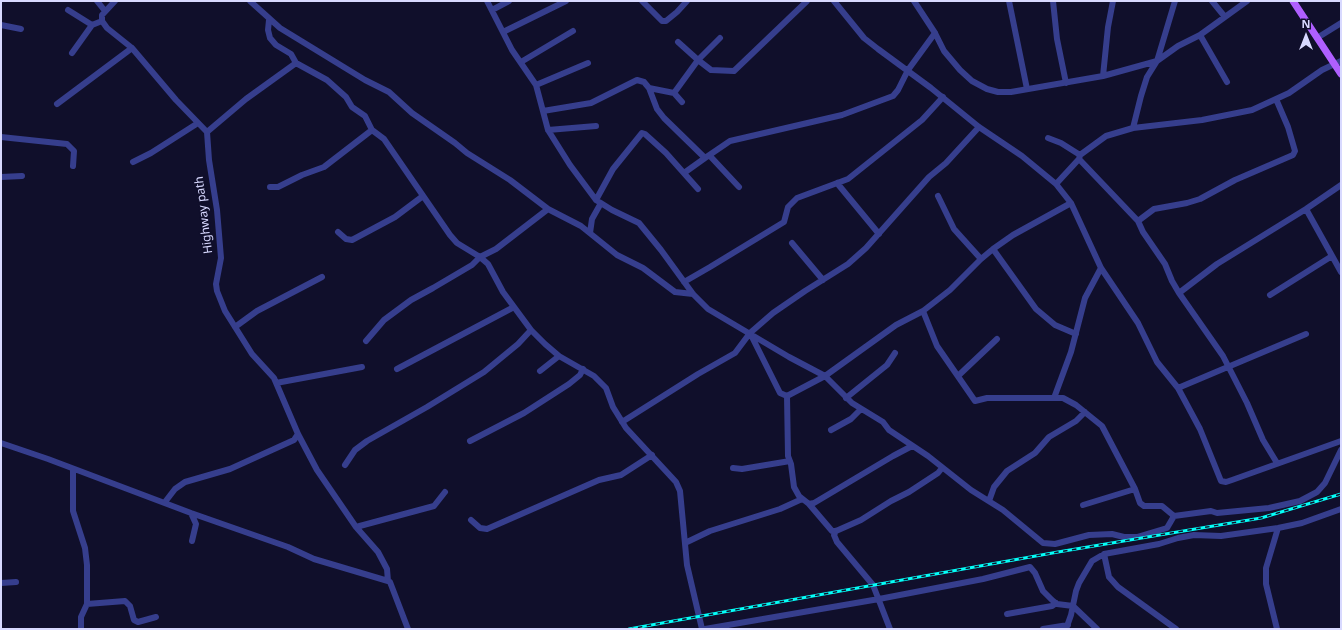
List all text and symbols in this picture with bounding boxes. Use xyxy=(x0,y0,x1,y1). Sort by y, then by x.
north arrow xyxy=(1286,16,1326,56)
text: N xyxy=(1302,16,1310,31)
street label: Highway path xyxy=(192,175,216,255)

